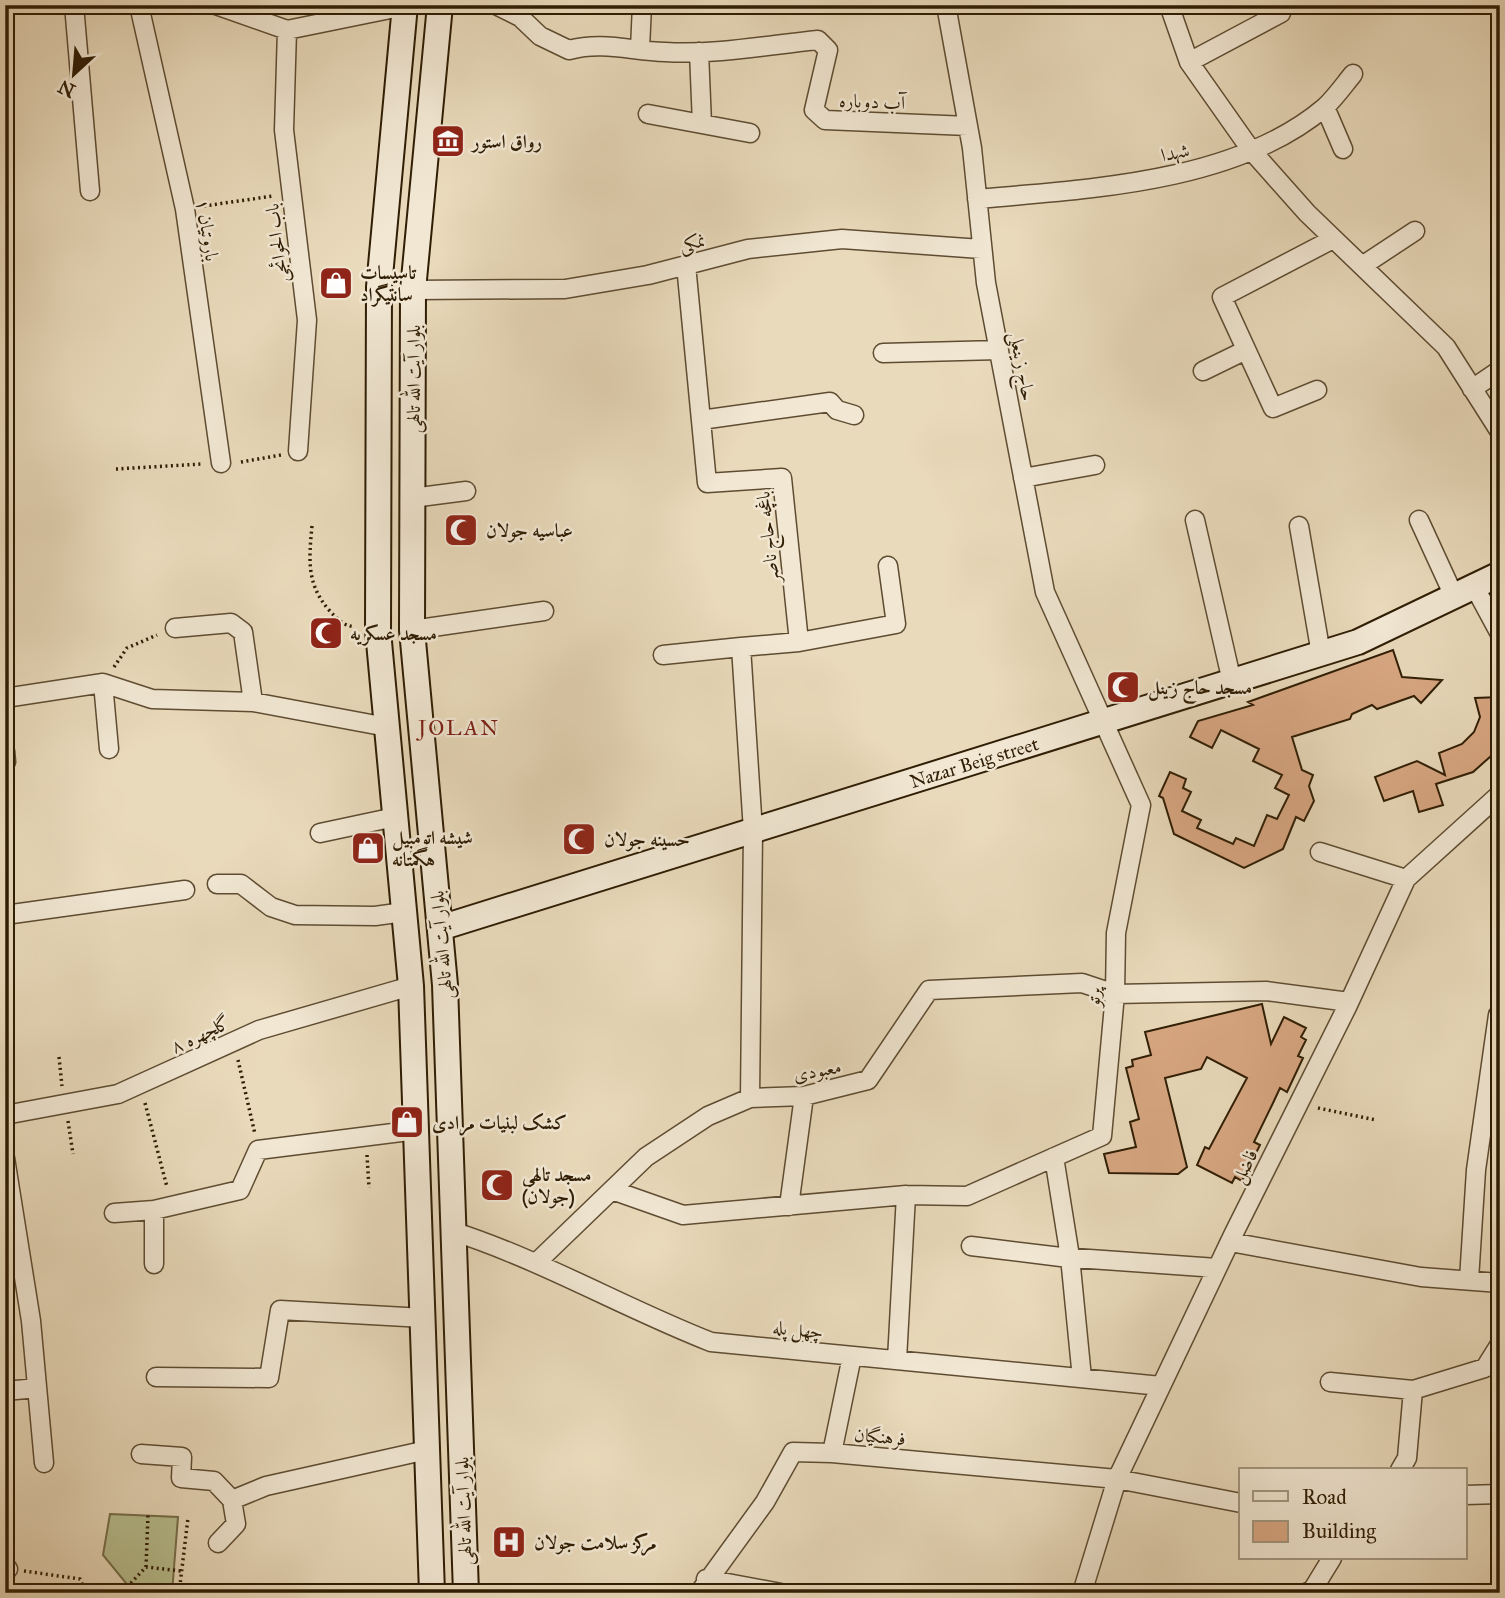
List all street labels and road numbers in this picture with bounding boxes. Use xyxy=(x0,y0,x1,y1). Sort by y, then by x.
street label: آب دوباره xyxy=(839,89,907,114)
street label: شهدا xyxy=(1159,138,1192,168)
street label: ۱ باروتیان xyxy=(191,197,224,263)
street label: باب الحوائجی xyxy=(260,202,295,284)
street label: نمکی xyxy=(676,228,708,259)
street label: بلوار آیت الله تالهی xyxy=(399,325,427,433)
street label: حاج زینعلی xyxy=(999,330,1040,404)
street label: باغچه حاج ناصر xyxy=(751,489,790,586)
street label: Nazar Beig street xyxy=(907,732,1042,794)
street label: بلوار آیت الله تالهی xyxy=(422,890,460,1000)
street label: پرتو xyxy=(1081,985,1107,1009)
street label: گلچهره ۸ xyxy=(167,1011,234,1059)
street label: معبودی xyxy=(791,1055,843,1087)
street label: فاضل xyxy=(1226,1145,1265,1188)
street label: چهل پله xyxy=(771,1315,825,1346)
street label: فرهنگیان xyxy=(853,1423,907,1451)
street label: بلوار آیت الله تالهی xyxy=(447,1456,479,1566)

